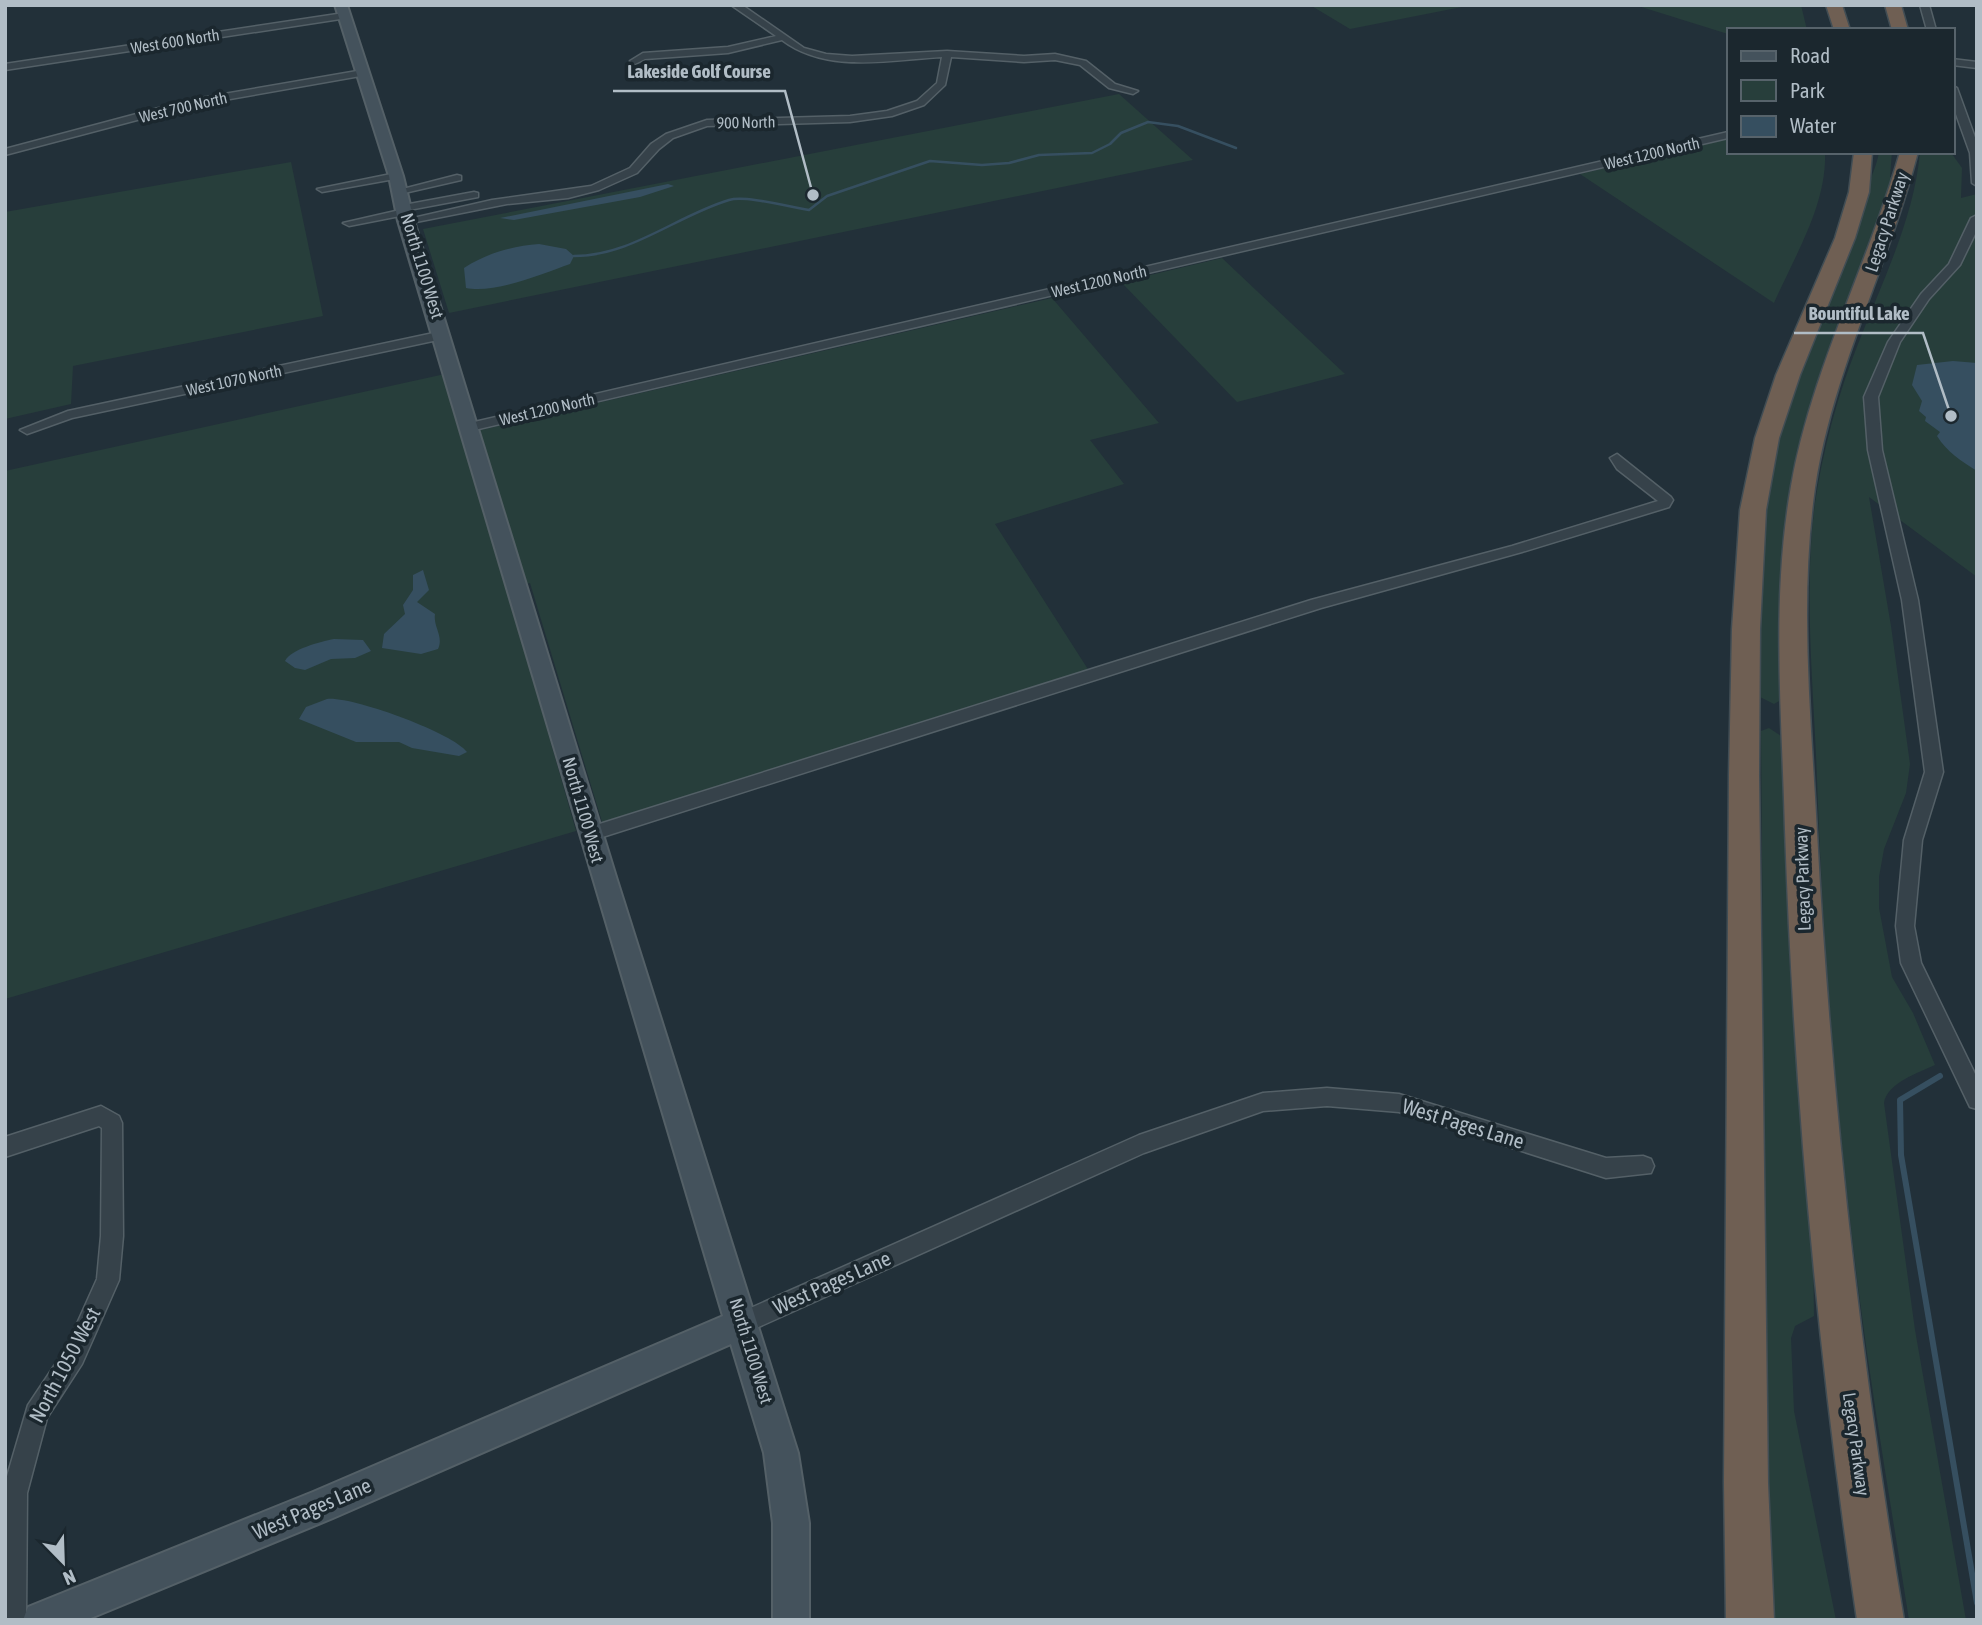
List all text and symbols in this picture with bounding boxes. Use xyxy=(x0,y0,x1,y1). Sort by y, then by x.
street label: West 600 North xyxy=(129,25,221,57)
legend xyxy=(1727,28,1954,154)
text: Road xyxy=(1790,43,1830,67)
callout: Lakeside Golf Course xyxy=(613,51,785,91)
text: Lakeside Golf Course xyxy=(627,60,771,82)
text: Park xyxy=(1790,78,1825,102)
street label: West 700 North xyxy=(137,88,229,126)
street label: 900 North xyxy=(717,112,775,132)
text: Water xyxy=(1790,113,1837,137)
street label: West 1200 North xyxy=(1603,133,1701,173)
street label: Legacy Parkway xyxy=(1860,169,1913,274)
street label: North 1100 West xyxy=(396,211,448,321)
street label: West 1200 North xyxy=(1050,261,1148,301)
callout: Bountiful Lake xyxy=(1794,293,1923,333)
text: Bountiful Lake xyxy=(1808,302,1910,324)
street label: West 1070 North xyxy=(185,361,283,399)
street label: West 1200 North xyxy=(498,389,596,429)
street label: North 1100 West xyxy=(558,755,609,865)
street label: Legacy Parkway xyxy=(1790,827,1815,931)
street label: West Pages Lane xyxy=(1399,1093,1527,1153)
street label: West Pages Lane xyxy=(769,1245,894,1319)
street label: North 1100 West xyxy=(725,1296,777,1406)
street label: North 1050 West xyxy=(24,1303,105,1426)
street label: Legacy Parkway xyxy=(1839,1391,1874,1497)
street label: West Pages Lane xyxy=(249,1472,374,1544)
north arrow xyxy=(28,1527,98,1597)
text: N xyxy=(60,1565,79,1590)

